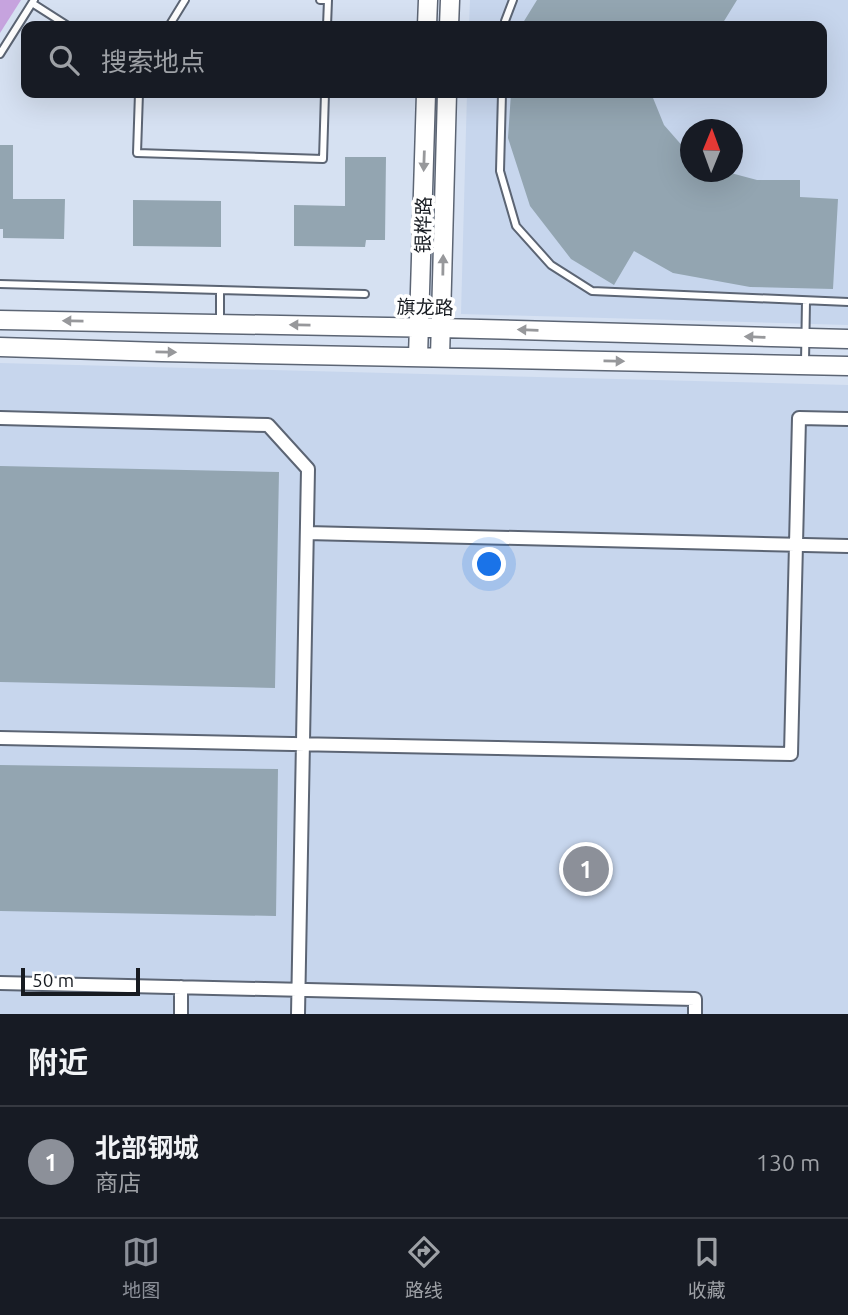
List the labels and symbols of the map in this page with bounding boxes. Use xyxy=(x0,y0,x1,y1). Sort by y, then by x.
north arrow xyxy=(680,119,743,182)
one-way arrow xyxy=(418,150,430,172)
street label: 银桦路 xyxy=(412,196,434,254)
one-way arrow xyxy=(437,253,449,275)
street label: 旗龙路 xyxy=(396,296,454,318)
one-way arrow xyxy=(62,315,84,327)
one-way arrow xyxy=(289,319,311,331)
one-way arrow xyxy=(517,325,539,336)
one-way arrow xyxy=(744,331,766,342)
one-way arrow xyxy=(155,346,177,357)
one-way arrow xyxy=(603,355,625,367)
your location xyxy=(472,547,506,581)
pin: 1 xyxy=(563,843,609,895)
scale bar xyxy=(21,965,140,997)

